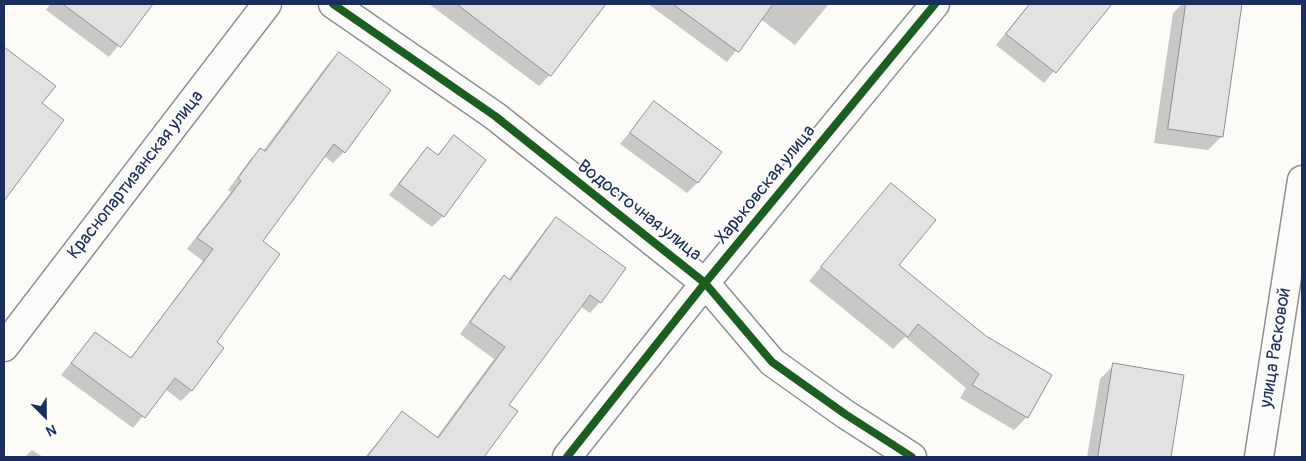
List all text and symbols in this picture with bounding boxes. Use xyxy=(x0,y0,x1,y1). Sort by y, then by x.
street label: Краснопартизанская улица xyxy=(63,86,209,264)
street label: Харьковская улица xyxy=(711,121,821,249)
street label: Водосточная улица xyxy=(573,156,705,266)
street label: улица Расковой xyxy=(1256,286,1296,410)
north arrow xyxy=(20,391,70,441)
text: N xyxy=(43,421,59,440)

